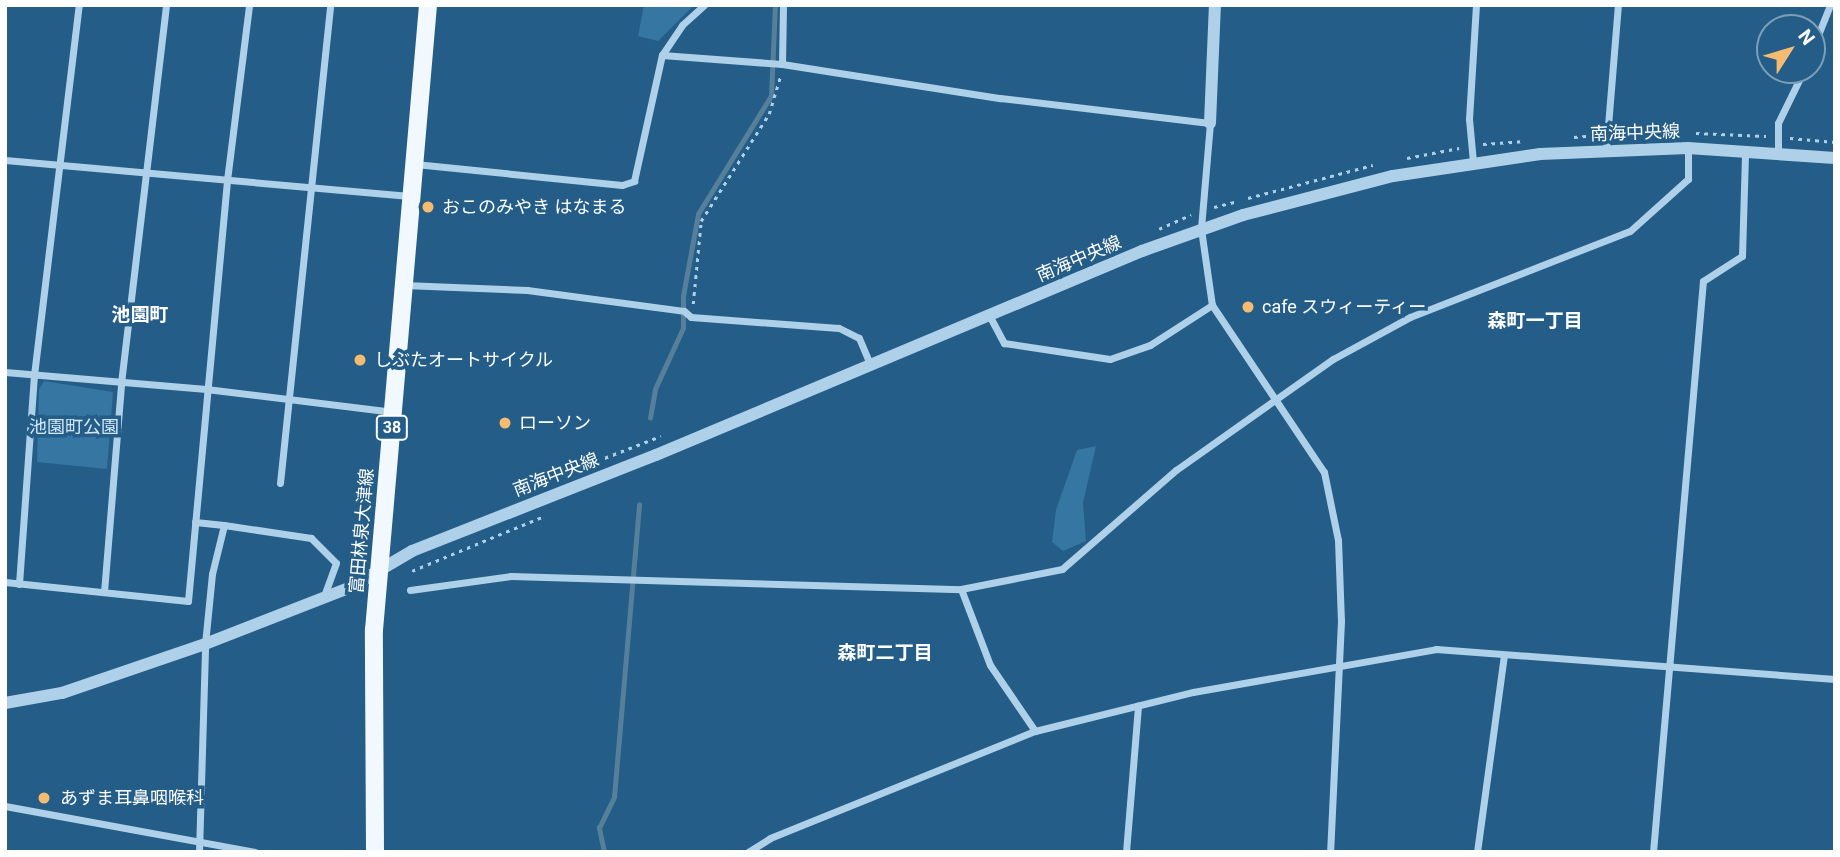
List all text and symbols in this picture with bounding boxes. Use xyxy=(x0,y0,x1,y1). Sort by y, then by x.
north arrow xyxy=(1756,14,1826,84)
text: N xyxy=(1793,25,1820,50)
street label: 南海中央線 xyxy=(1590,121,1680,145)
place label: おこのみやき はなまる xyxy=(442,196,626,218)
marker: おこのみやき はなまる xyxy=(420,199,436,215)
street label: 南海中央線 xyxy=(1033,231,1125,287)
place label: cafe スウィーティー xyxy=(1262,296,1427,318)
marker: cafe スウィーティー xyxy=(1240,299,1256,315)
district label: 池園町 xyxy=(112,304,168,326)
district label: 森町一丁目 xyxy=(1488,310,1582,332)
place label: しぶたオートサイクル xyxy=(374,349,554,371)
marker: しぶたオートサイクル xyxy=(352,352,368,368)
place label: ローソン xyxy=(519,412,591,434)
marker: ローソン xyxy=(497,415,513,431)
park label: 池園町公園 xyxy=(29,416,119,438)
road number: 38 xyxy=(374,416,410,440)
street label: 南海中央線 xyxy=(510,449,602,501)
street label: 富田林泉大津線 xyxy=(346,467,378,595)
district label: 森町二丁目 xyxy=(838,642,932,664)
place label: あずま耳鼻咽喉科 xyxy=(60,787,204,809)
marker: あずま耳鼻咽喉科 xyxy=(34,788,54,808)

